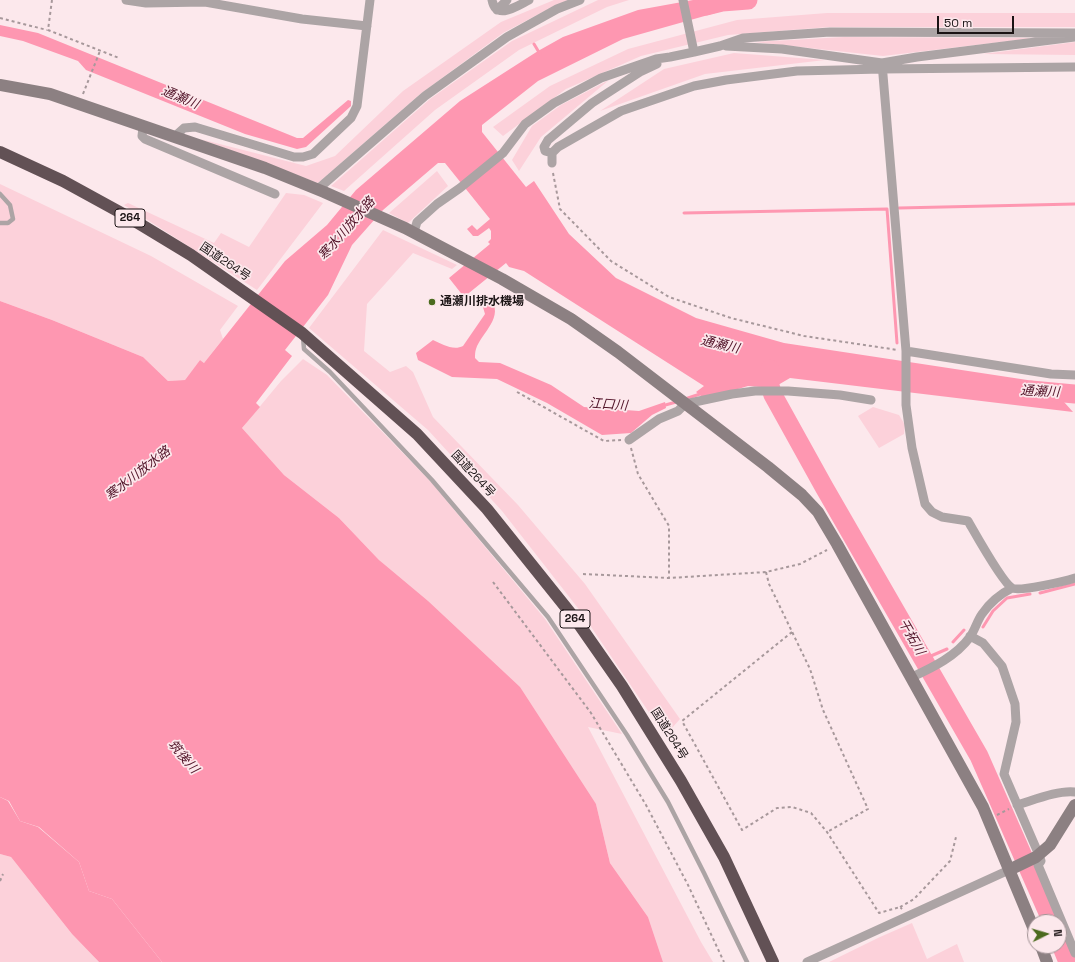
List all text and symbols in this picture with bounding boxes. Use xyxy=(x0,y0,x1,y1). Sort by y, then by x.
scale bar xyxy=(939,8,1016,34)
text: 50 m xyxy=(944,15,972,31)
water label: 通瀬川 xyxy=(159,83,201,113)
water label: 寒水川放水路 xyxy=(316,194,378,264)
road number: 264 xyxy=(115,209,145,227)
street label: 国道264号 xyxy=(197,240,253,284)
place label: 通瀬川排水機場 xyxy=(440,295,524,309)
marker: 通瀬川排水機場 xyxy=(427,297,437,307)
water label: 通瀬川 xyxy=(699,333,741,357)
water label: 通瀬川 xyxy=(1020,383,1060,401)
water label: 江口川 xyxy=(588,396,628,414)
water label: 寒水川放水路 xyxy=(102,444,174,504)
street label: 国道264号 xyxy=(448,448,498,500)
road number: 264 xyxy=(560,610,590,628)
water label: 干拓川 xyxy=(894,616,928,658)
street label: 国道264号 xyxy=(648,706,690,762)
water label: 筑後川 xyxy=(164,737,202,777)
north arrow xyxy=(1027,914,1067,954)
text: N xyxy=(1051,929,1065,937)

